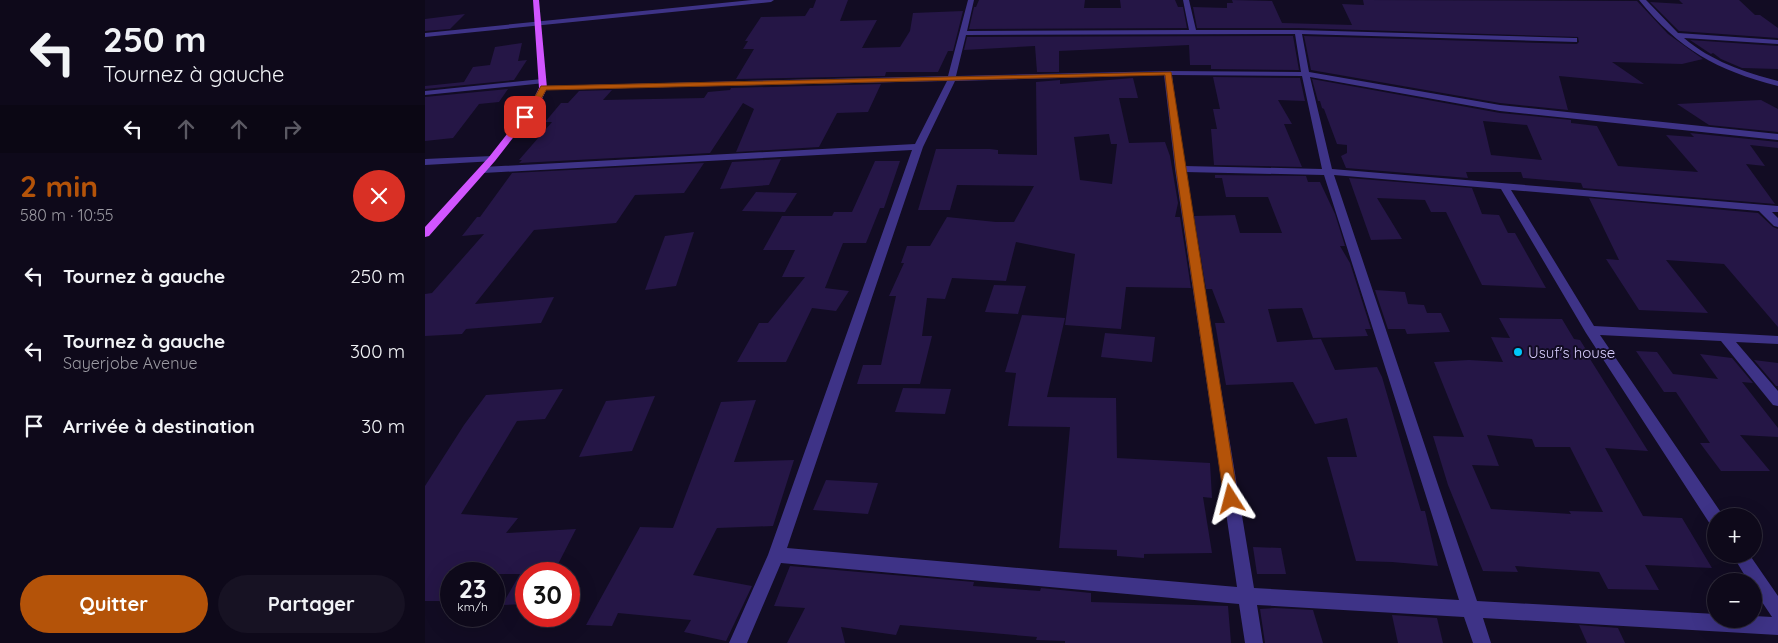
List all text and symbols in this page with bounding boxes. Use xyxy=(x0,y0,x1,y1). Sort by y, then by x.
text: 250 m xyxy=(103,17,207,61)
icon: left xyxy=(20,20,85,85)
text: Tournez à gauche xyxy=(103,60,285,88)
pin xyxy=(504,96,546,138)
icon: arrive xyxy=(511,103,539,131)
icon: left xyxy=(119,115,147,143)
icon: ahead xyxy=(172,115,200,143)
icon: ahead xyxy=(225,115,253,143)
icon: right xyxy=(278,115,306,143)
text: 2 min xyxy=(20,167,98,205)
button: close xyxy=(353,170,405,222)
text: 580 m · 10:55 xyxy=(20,205,114,225)
icon: left xyxy=(20,262,48,290)
text: Tournez à gauche xyxy=(63,264,225,288)
text: 250 m xyxy=(350,264,405,288)
text: Tournez à gauche xyxy=(63,329,225,353)
icon: left xyxy=(20,337,48,365)
text: 300 m xyxy=(350,339,405,363)
place label: Usuf's house xyxy=(1528,343,1615,362)
marker: Usuf's house xyxy=(1512,346,1524,358)
text: Sayerjobe Avenue xyxy=(63,353,198,373)
icon: arrive xyxy=(20,412,48,440)
text: Arrivée à destination xyxy=(63,414,255,438)
text: 30 m xyxy=(361,414,405,438)
position arrow xyxy=(1204,472,1256,524)
map controls xyxy=(1707,508,1762,628)
button: + xyxy=(1707,508,1762,563)
speed limit sign: 30 xyxy=(515,562,580,627)
text: 23 xyxy=(459,573,486,604)
button: − xyxy=(1707,573,1762,628)
button: Quitter xyxy=(20,575,208,633)
button: Partager xyxy=(218,575,405,633)
text: km/h xyxy=(457,599,488,614)

